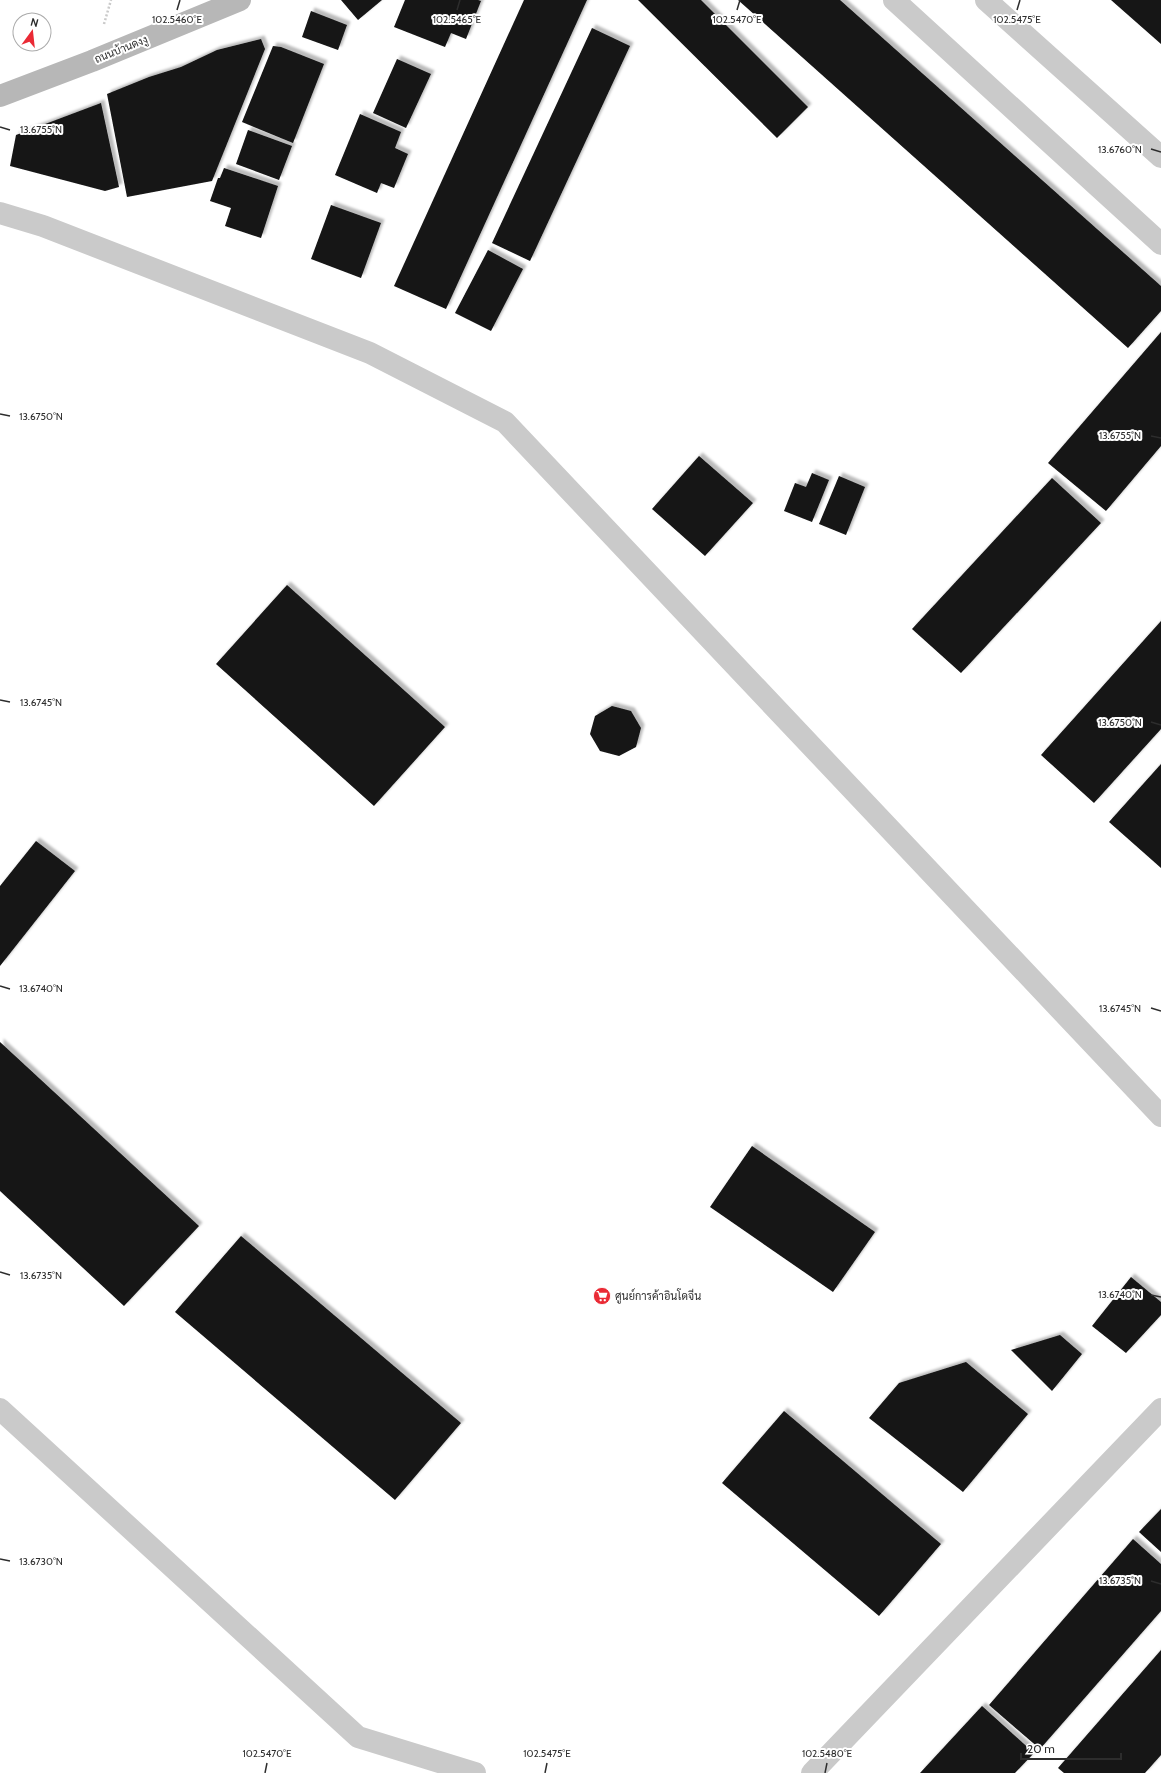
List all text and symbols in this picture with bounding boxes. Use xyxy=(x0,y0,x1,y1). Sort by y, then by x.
north arrow xyxy=(12,12,52,52)
text: 102.5460°E xyxy=(152,13,202,26)
text: 102.5465°E xyxy=(433,13,482,26)
text: 102.5470°E xyxy=(712,13,762,26)
text: 102.5475°E xyxy=(993,13,1041,26)
text: N xyxy=(29,15,40,30)
street label: ถนนบ้านดงงู xyxy=(92,32,150,67)
text: 13.6755°N xyxy=(20,123,62,136)
text: 13.6760°N xyxy=(1098,143,1142,156)
text: 13.6750°N xyxy=(19,410,63,423)
text: 13.6755°N xyxy=(1099,429,1141,442)
text: 13.6745°N xyxy=(20,696,62,709)
text: 13.6750°N xyxy=(1098,716,1142,729)
text: 13.6740°N xyxy=(19,982,63,995)
text: 13.6745°N xyxy=(1099,1002,1141,1015)
text: 13.6735°N xyxy=(20,1269,62,1282)
supermarket icon: ศูนย์การค้าอินโดจีน xyxy=(592,1286,612,1306)
place label: ศูนย์การค้าอินโดจีน xyxy=(615,1288,701,1304)
text: 13.6740°N xyxy=(1098,1288,1142,1301)
text: 13.6730°N xyxy=(19,1555,63,1568)
text: 13.6735°N xyxy=(1099,1574,1141,1587)
scale bar xyxy=(1021,1735,1121,1761)
text: 20 m xyxy=(1027,1741,1055,1756)
text: 102.5470°E xyxy=(242,1747,292,1760)
text: 102.5475°E xyxy=(523,1747,571,1760)
text: 102.5480°E xyxy=(802,1747,853,1760)

